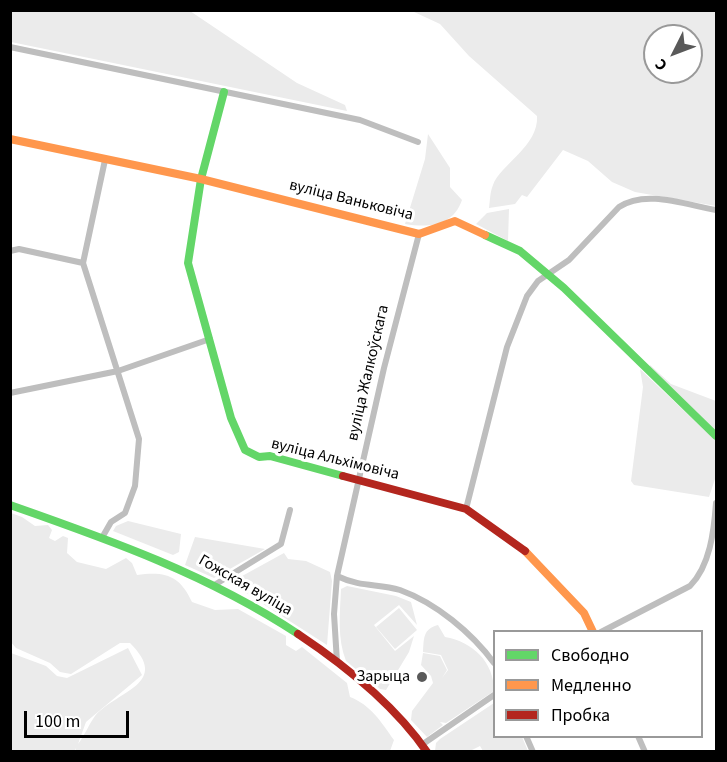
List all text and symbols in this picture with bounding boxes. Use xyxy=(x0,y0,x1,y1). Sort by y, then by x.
north arrow xyxy=(643,24,703,84)
text: С xyxy=(650,54,672,76)
street label: вуліца Ваньковіча xyxy=(287,176,415,226)
street label: вуліца Жалкоўскага xyxy=(344,303,394,443)
street label: вуліца Альхімовіча xyxy=(269,435,401,485)
street label: Гожская вуліца xyxy=(195,551,295,621)
legend xyxy=(493,630,703,738)
text: Свободно xyxy=(551,643,629,668)
place label: Зарыца xyxy=(356,667,410,687)
marker: Зарыца xyxy=(415,670,429,684)
text: Медленно xyxy=(551,673,631,698)
scale bar xyxy=(27,699,132,737)
text: Пробка xyxy=(551,703,610,728)
text: 100 m xyxy=(35,709,80,734)

